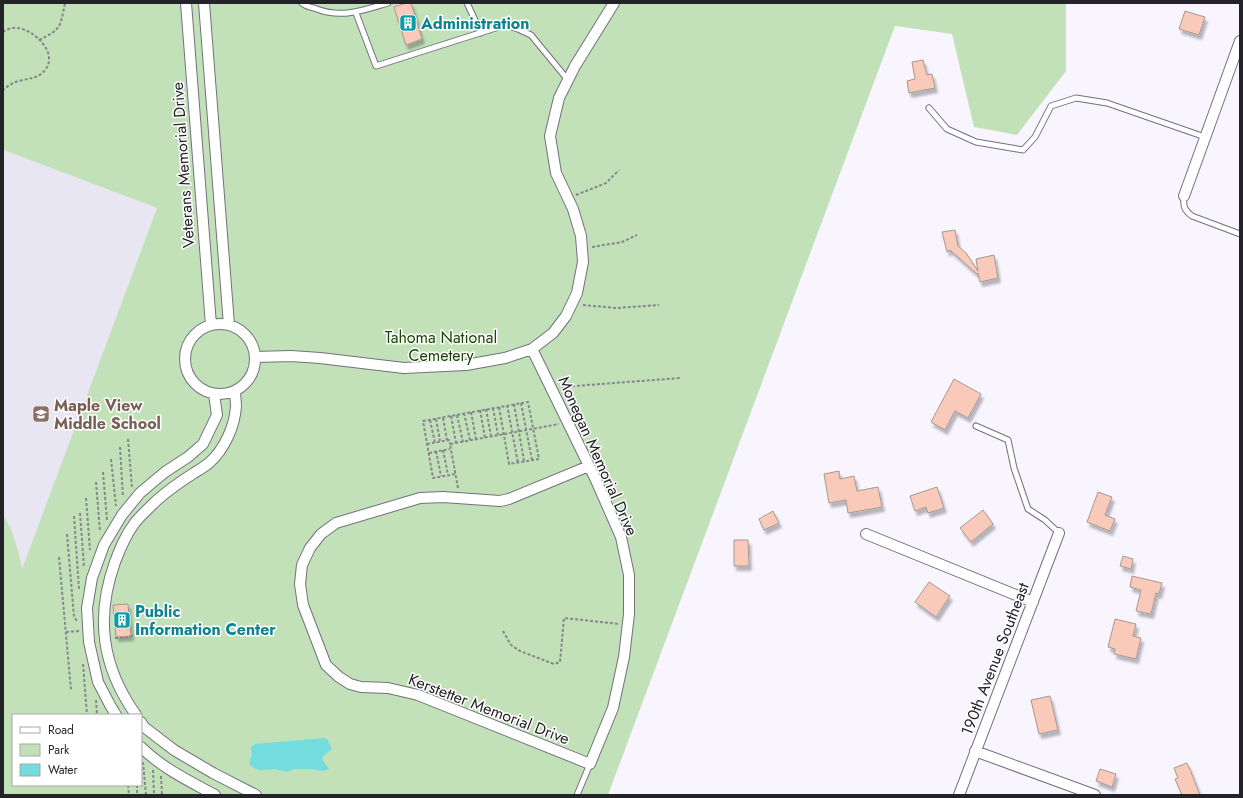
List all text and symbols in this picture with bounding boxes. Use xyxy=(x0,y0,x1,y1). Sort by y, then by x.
place label: Administration xyxy=(420,12,530,35)
building icon: Administration xyxy=(398,13,418,33)
street label: Veterans Memorial Drive xyxy=(166,81,200,249)
park label: Tahoma National Cemetery xyxy=(385,326,497,367)
street label: Monegan Memorial Drive xyxy=(552,373,644,539)
place label: Maple View Middle School xyxy=(54,394,161,435)
school or university icon: Maple View Middle School xyxy=(31,404,51,424)
street label: 190th Avenue Southeast xyxy=(955,579,1035,739)
place label: Public Information Center xyxy=(135,600,276,641)
building icon: Public Information Center xyxy=(112,610,132,630)
street label: Kerstetter Memorial Drive xyxy=(405,668,573,750)
legend xyxy=(12,714,142,786)
text: Road xyxy=(48,721,74,739)
text: Park xyxy=(48,741,70,759)
text: Water xyxy=(48,761,79,779)

